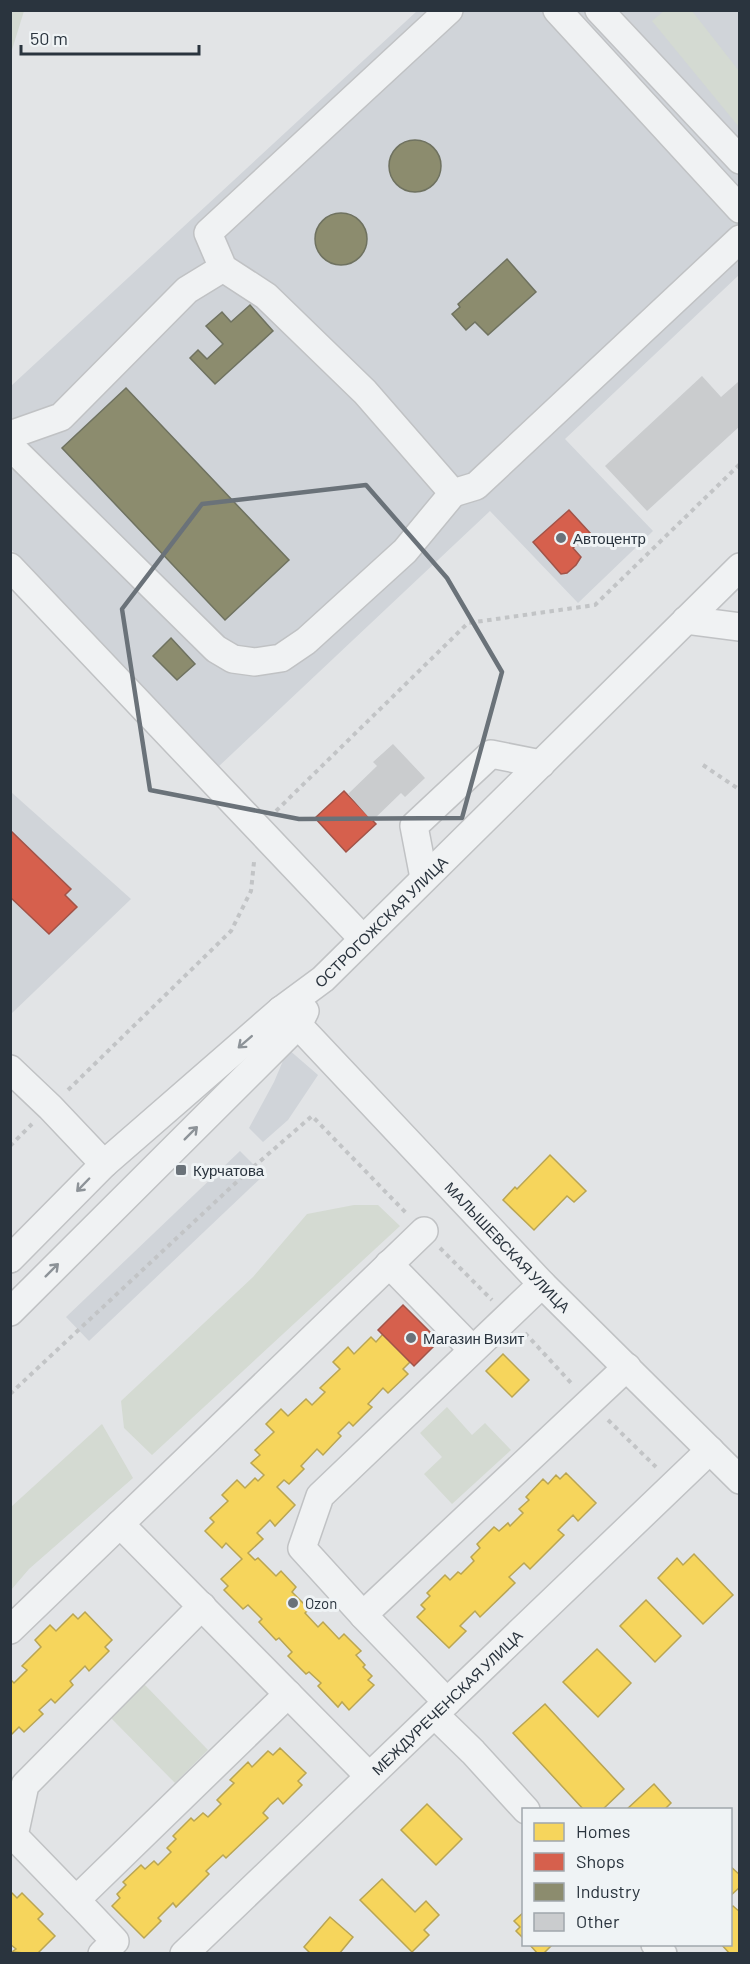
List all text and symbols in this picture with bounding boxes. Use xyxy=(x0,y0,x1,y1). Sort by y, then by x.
scale bar xyxy=(21,18,200,56)
text: 50 m xyxy=(30,27,68,49)
place label: Автоцентр xyxy=(573,529,646,547)
marker: Автоцентр xyxy=(554,531,568,545)
street label: ОСТРОГОЖСКАЯ УЛИЦА xyxy=(311,852,451,991)
one-way arrow xyxy=(237,1035,252,1049)
one-way arrow xyxy=(183,1126,198,1141)
place label: Курчатова xyxy=(193,1161,265,1179)
marker: Курчатова xyxy=(174,1163,188,1177)
one-way arrow xyxy=(76,1178,91,1193)
street label: МАЛЫШЕВСКАЯ УЛИЦА xyxy=(441,1178,574,1316)
one-way arrow xyxy=(45,1263,60,1278)
place label: Магазин Визит xyxy=(423,1329,525,1347)
marker: Магазин Визит xyxy=(404,1331,418,1345)
place label: Ozon xyxy=(305,1594,337,1612)
marker: Ozon xyxy=(286,1596,300,1610)
street label: МЕЖДУРЕЧЕНСКАЯ УЛИЦА xyxy=(368,1626,526,1778)
legend xyxy=(522,1808,732,1946)
text: Homes xyxy=(576,1820,630,1842)
text: Shops xyxy=(576,1850,625,1872)
text: Industry xyxy=(576,1880,640,1902)
text: Other xyxy=(576,1910,620,1932)

